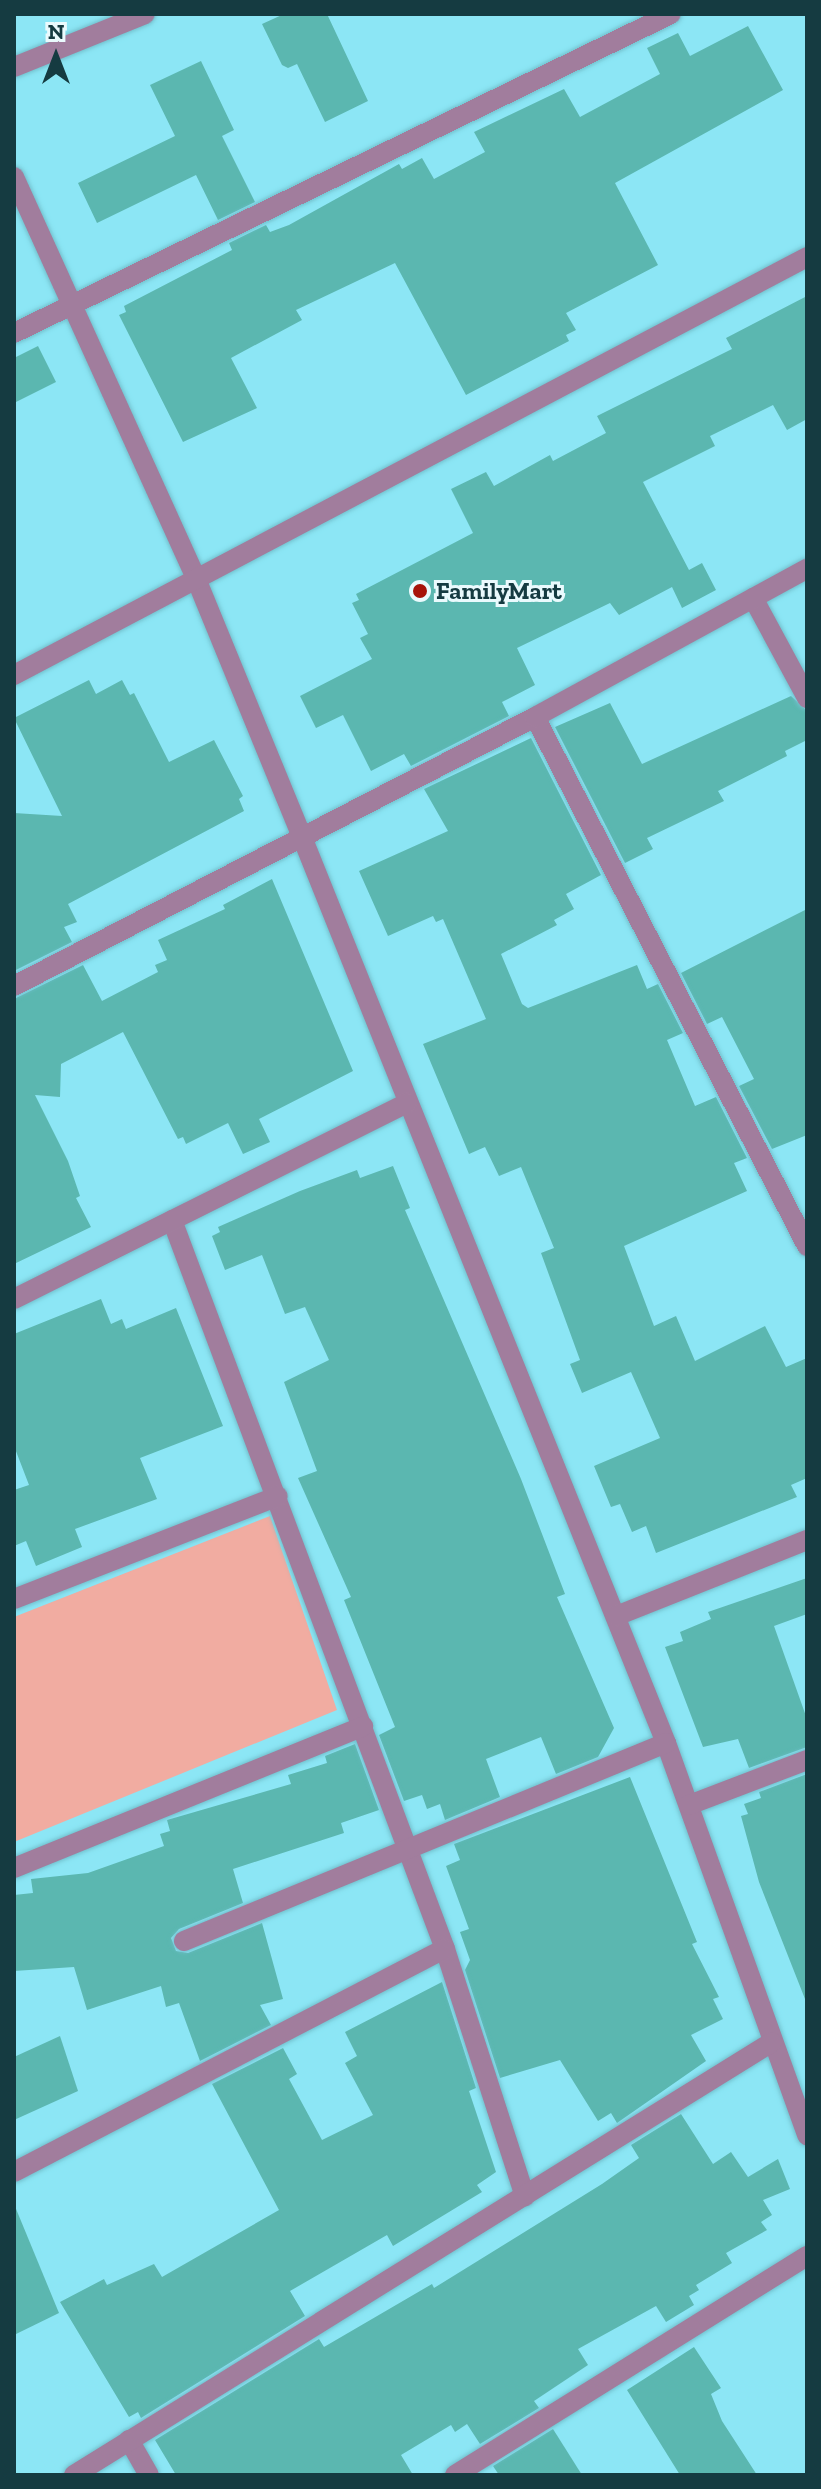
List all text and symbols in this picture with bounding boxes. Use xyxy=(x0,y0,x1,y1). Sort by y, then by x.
north arrow xyxy=(16,16,96,96)
text: N xyxy=(48,18,64,45)
place label: FamilyMart xyxy=(436,577,562,605)
marker: FamilyMart xyxy=(411,582,429,600)

